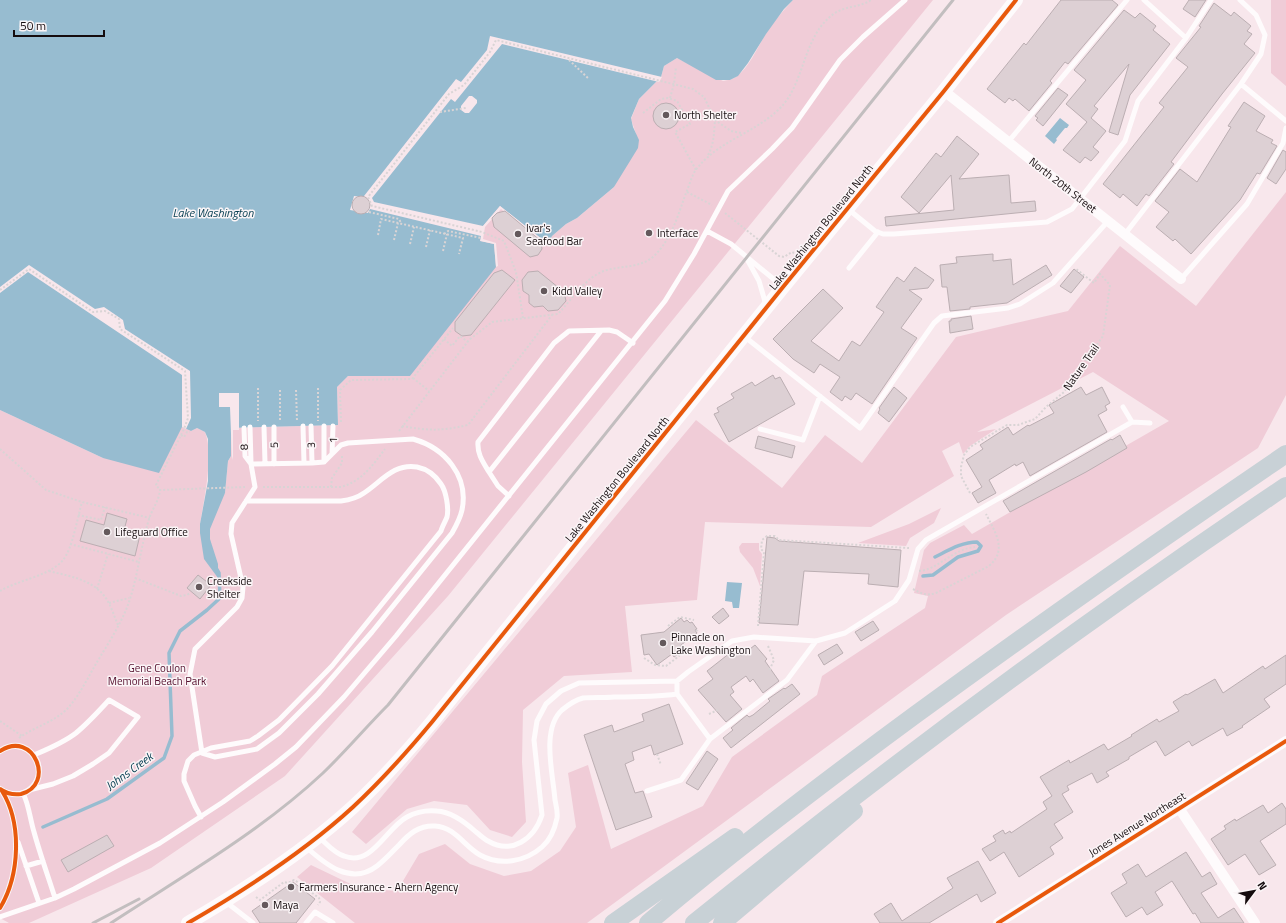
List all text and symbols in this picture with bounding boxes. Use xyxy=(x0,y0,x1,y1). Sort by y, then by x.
scale bar xyxy=(14,12,104,38)
text: 50 m xyxy=(20,16,46,35)
place label: North Shelter xyxy=(674,107,737,123)
marker: North Shelter xyxy=(661,110,671,120)
street label: North 20th Street xyxy=(1026,153,1100,217)
street label: Lake Washington Boulevard North xyxy=(765,161,877,293)
water label: Lake Washington xyxy=(172,203,255,222)
place label: Ivar's Seafood Bar xyxy=(526,220,583,249)
place label: Interface xyxy=(657,225,699,241)
marker: Interface xyxy=(644,228,654,238)
marker: Ivar's Seafood Bar xyxy=(513,229,523,239)
place label: Kidd Valley xyxy=(552,283,603,299)
marker: Kidd Valley xyxy=(539,286,549,296)
street label: Nature Trail xyxy=(1059,341,1103,393)
street label: Lake Washington Boulevard North xyxy=(561,413,673,545)
street label: 1 xyxy=(325,437,341,443)
street label: 5 xyxy=(266,442,282,448)
street label: 3 xyxy=(303,442,319,448)
street label: 8 xyxy=(236,444,252,450)
place label: Lifeguard Office xyxy=(115,524,188,540)
marker: Lifeguard Office xyxy=(102,527,112,537)
place label: Creekside Shelter xyxy=(207,573,252,602)
marker: Creekside Shelter xyxy=(194,582,204,592)
place label: Pinnacle on Lake Washington xyxy=(671,629,751,658)
marker: Pinnacle on Lake Washington xyxy=(658,638,668,648)
park label: Gene Coulon Memorial Beach Park xyxy=(108,660,207,689)
water label: Johns Creek xyxy=(101,746,158,795)
street label: Jones Avenue Northeast xyxy=(1085,788,1189,860)
north arrow xyxy=(1234,871,1274,911)
text: N xyxy=(1254,878,1271,893)
place label: Farmers Insurance - Ahern Agency xyxy=(299,879,459,895)
marker: Farmers Insurance - Ahern Agency xyxy=(286,882,296,892)
place label: Maya xyxy=(273,897,299,913)
marker: Maya xyxy=(260,900,270,910)

